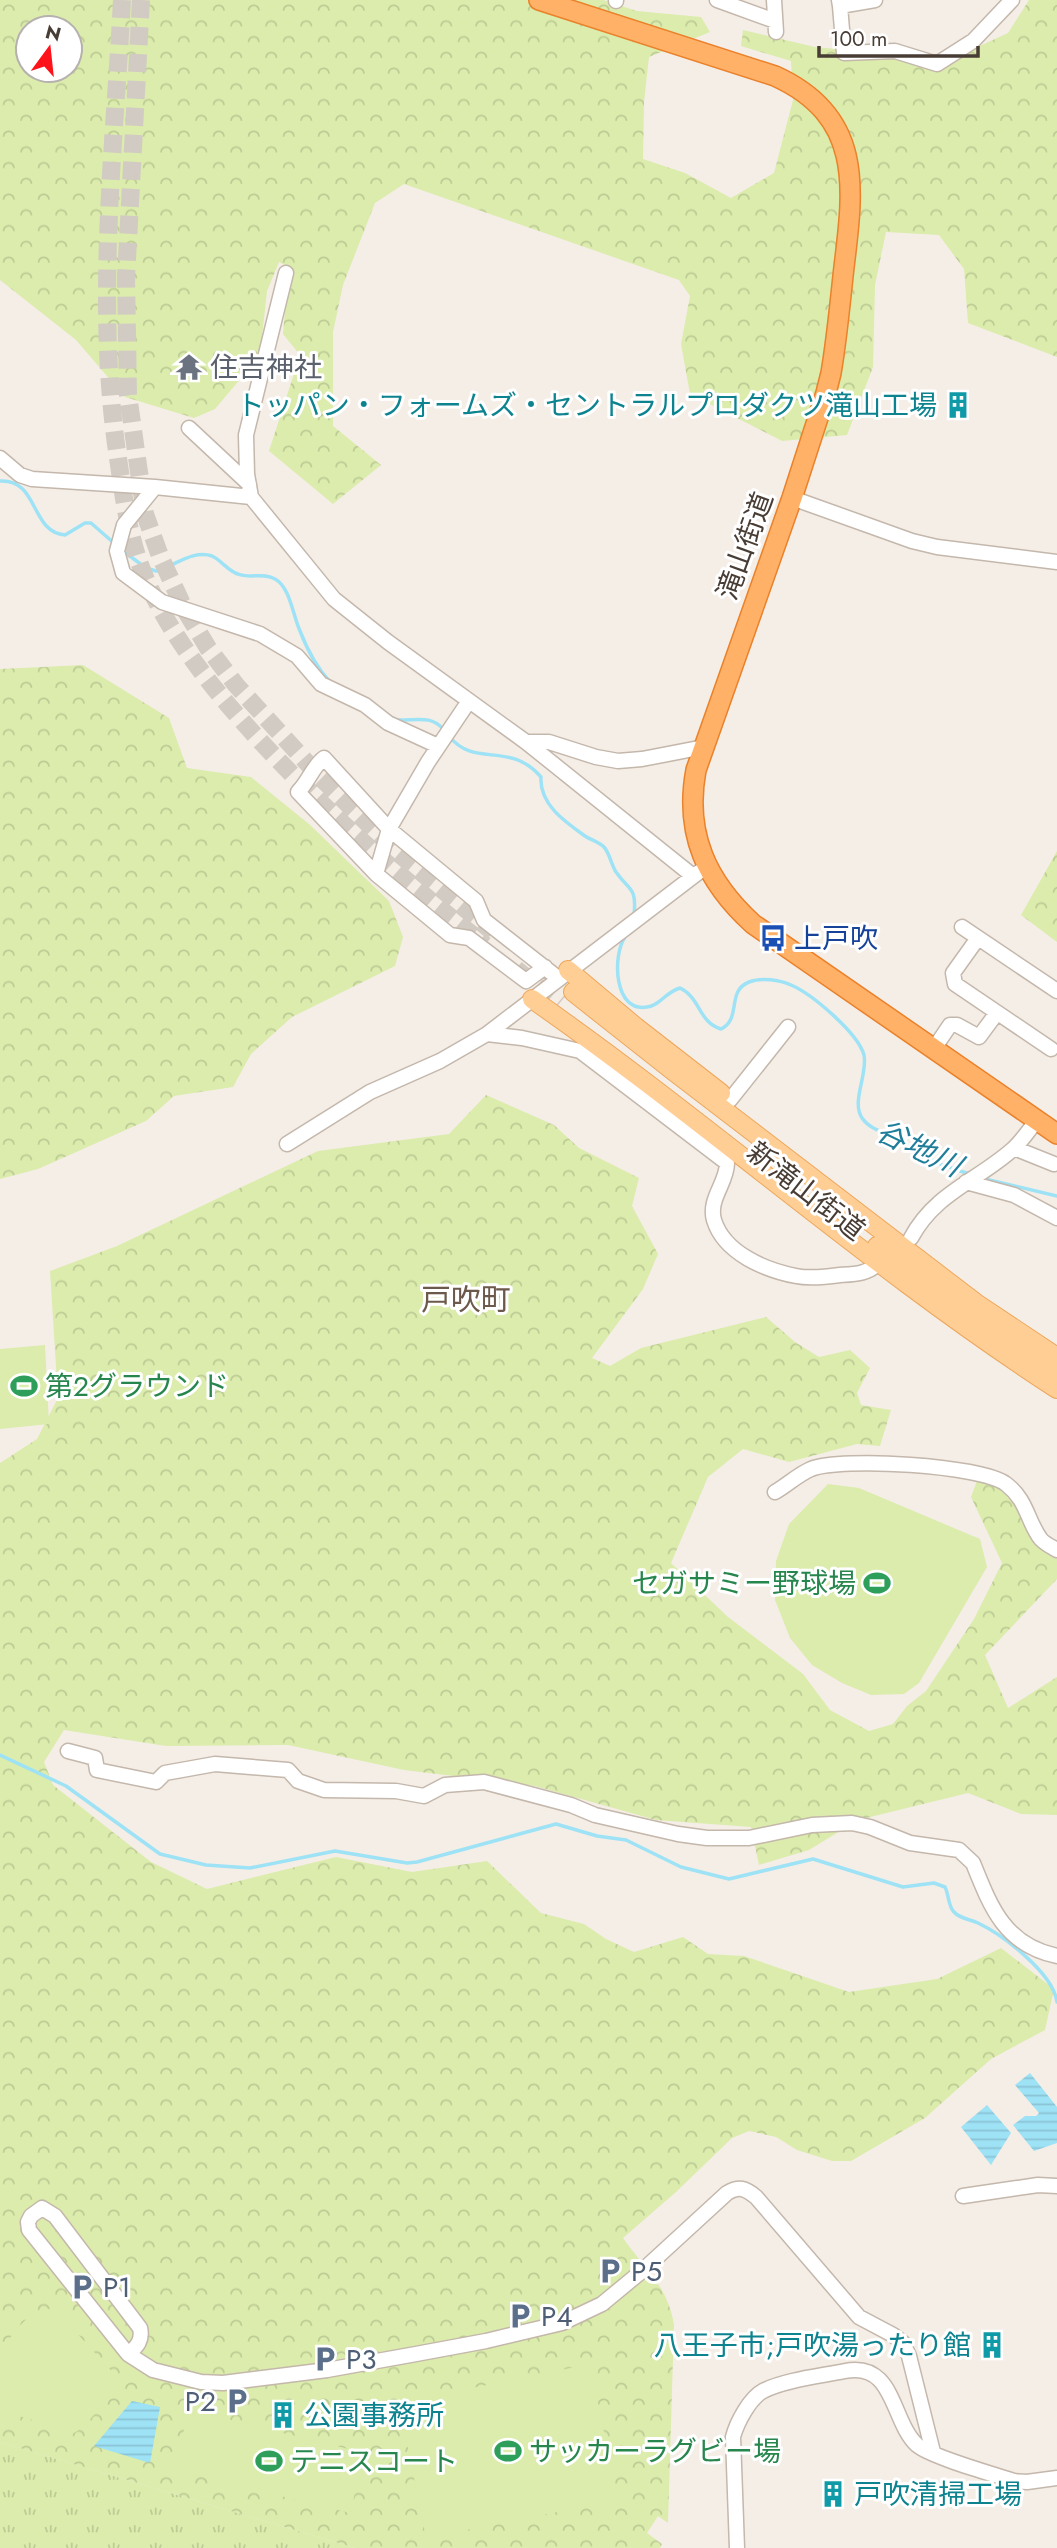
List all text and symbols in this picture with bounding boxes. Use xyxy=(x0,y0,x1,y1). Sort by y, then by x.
north arrow xyxy=(14,14,84,84)
scale bar xyxy=(819,14,978,58)
text: N xyxy=(42,18,64,48)
text: 100 m xyxy=(830,24,887,54)
place label: 住吉神社 xyxy=(210,347,322,388)
temple icon: 住吉神社 xyxy=(174,352,204,382)
place label: トッパン・フォームズ・セントラルプロダクツ滝山工場 xyxy=(236,385,937,426)
building icon: トッパン・フォームズ・セントラルプロダクツ滝山工場 xyxy=(943,390,973,420)
street label: 滝山街道 xyxy=(707,486,783,606)
place label: 上戸吹 xyxy=(794,918,878,959)
bus stop icon: 上戸吹 xyxy=(758,923,788,953)
water label: 谷地川 xyxy=(869,1109,972,1188)
street label: 新滝山街道 xyxy=(738,1132,874,1250)
district label: 戸吹町 xyxy=(421,1278,511,1321)
place label: 第2グラウンド xyxy=(45,1366,229,1407)
sports icon: 第2グラウンド xyxy=(9,1371,39,1401)
place label: セガサミー野球場 xyxy=(632,1563,856,1604)
sports icon: セガサミー野球場 xyxy=(862,1568,892,1598)
place label: P5 xyxy=(631,2251,662,2292)
parking icon: P5 xyxy=(595,2256,625,2286)
place label: P1 xyxy=(103,2267,131,2308)
parking icon: P1 xyxy=(67,2272,97,2302)
place label: P4 xyxy=(541,2296,573,2337)
parking icon: P4 xyxy=(505,2301,535,2331)
place label: 八王子市;戸吹湯ったり館 xyxy=(654,2325,971,2366)
building icon: 八王子市;戸吹湯ったり館 xyxy=(977,2330,1007,2360)
place label: P3 xyxy=(346,2339,377,2380)
parking icon: P3 xyxy=(310,2344,340,2374)
place label: P2 xyxy=(185,2381,216,2422)
parking icon: P2 xyxy=(222,2386,252,2416)
place label: 公園事務所 xyxy=(304,2395,444,2436)
building icon: 公園事務所 xyxy=(268,2400,298,2430)
place label: サッカーラグビー場 xyxy=(529,2431,781,2472)
sports icon: サッカーラグビー場 xyxy=(493,2436,523,2466)
place label: テニスコート xyxy=(290,2441,458,2482)
sports icon: テニスコート xyxy=(254,2446,284,2476)
place label: 戸吹清掃工場 xyxy=(854,2474,1022,2515)
building icon: 戸吹清掃工場 xyxy=(818,2479,848,2509)

